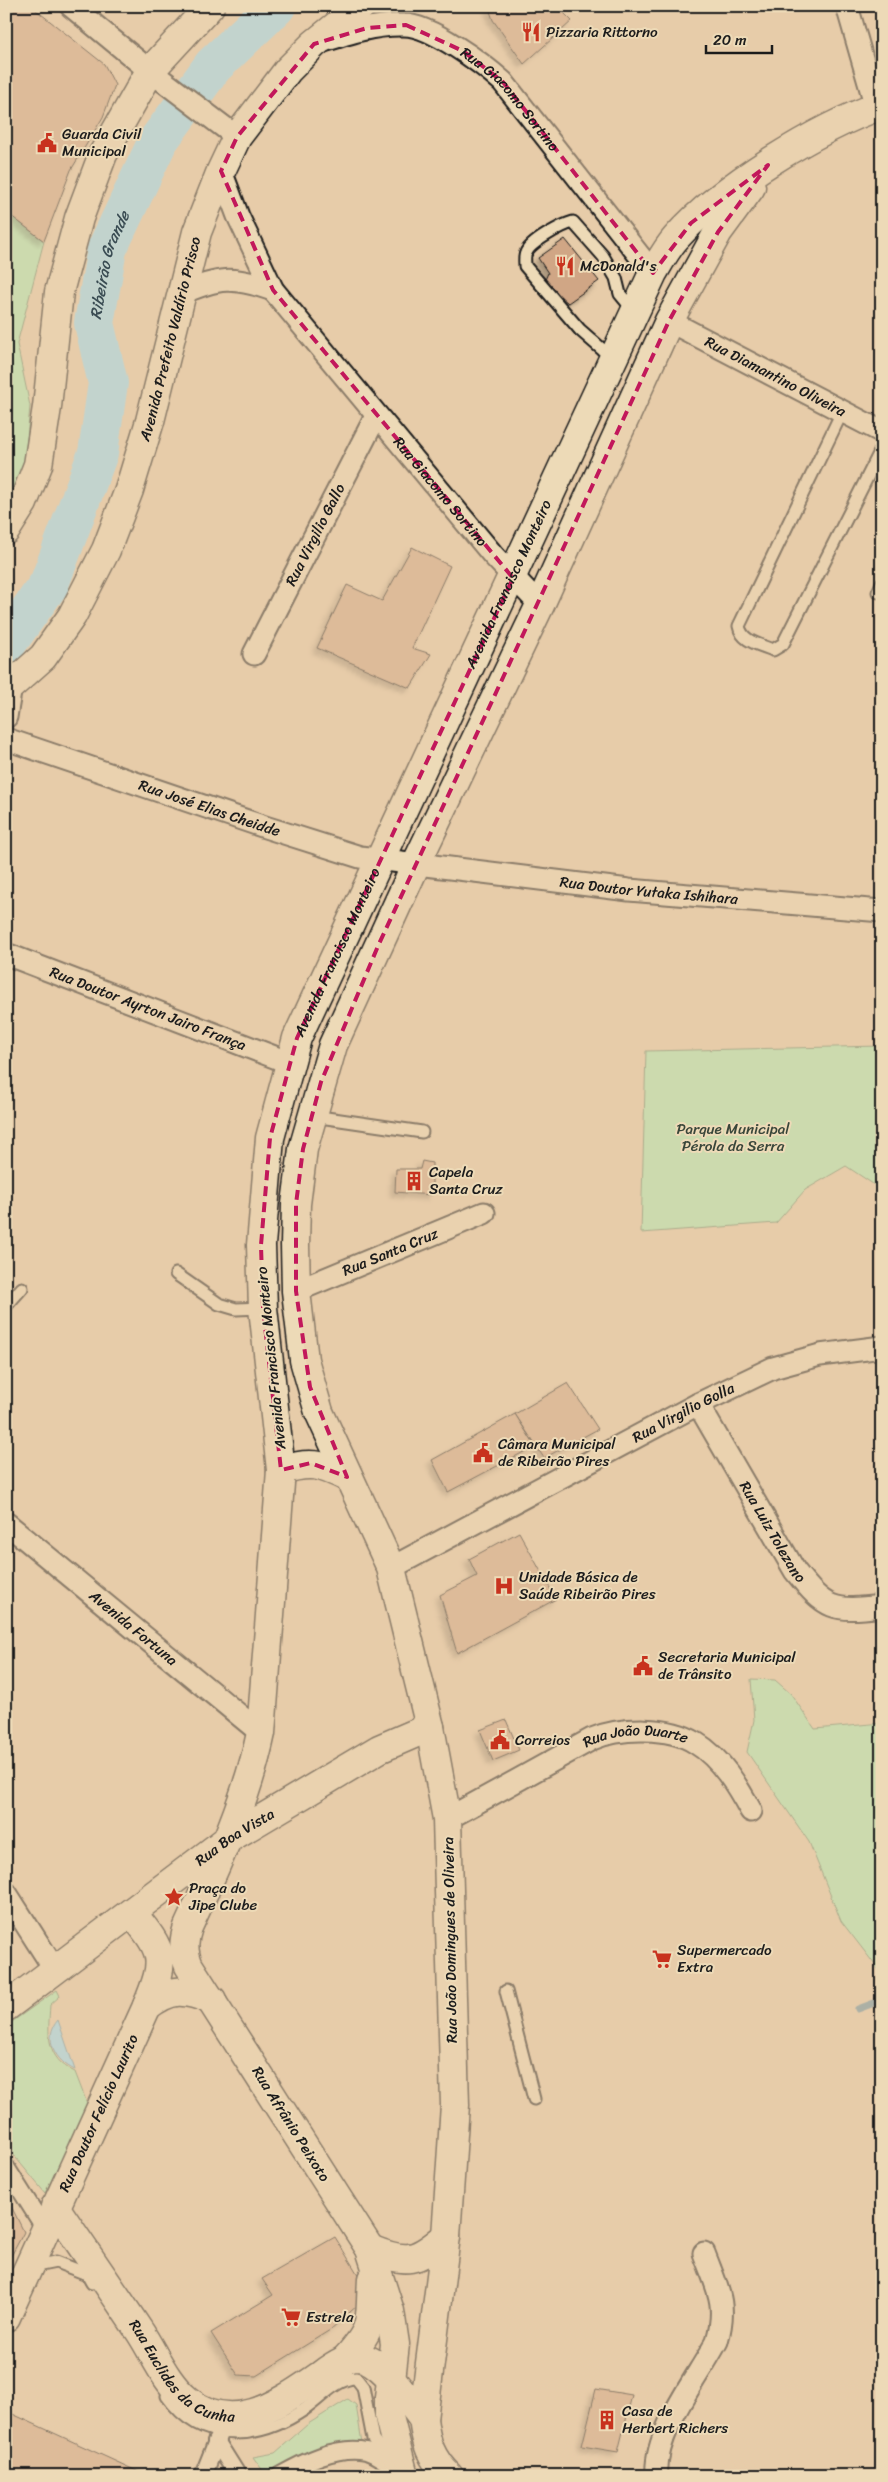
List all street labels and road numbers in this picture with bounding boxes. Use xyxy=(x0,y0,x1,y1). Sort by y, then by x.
street label: Rua Giacomo Sortino xyxy=(455,40,566,158)
street label: Avenida Prefeito Valdírio Prisco xyxy=(131,233,208,445)
street label: Rua Diamantino Oliveira xyxy=(700,329,851,424)
street label: Rua Giacomo Sortino xyxy=(387,431,495,553)
street label: Rua Virgilio Gallo xyxy=(278,478,352,591)
street label: Avenida Francisco Monteiro xyxy=(457,495,559,674)
street label: Rua José Elias Cheidde xyxy=(135,772,284,844)
street label: Avenida Francisco Monteiro xyxy=(286,863,388,1042)
street label: Rua Doutor Yutaka Ishihara xyxy=(558,869,740,912)
street label: Rua Doutor Ayrton Jairo França xyxy=(46,959,250,1058)
street label: Rua Santa Cruz xyxy=(338,1220,443,1283)
street label: Avenida Francisco Monteiro xyxy=(248,1265,294,1452)
street label: Rua Virgilio Golla xyxy=(627,1375,739,1450)
street label: Rua Luiz Tolezano xyxy=(732,1476,813,1589)
street label: Avenida Fortuna xyxy=(82,1583,184,1673)
street label: Rua João Duarte xyxy=(578,1717,693,1755)
street label: Rua Boa Vista xyxy=(189,1801,280,1873)
street label: Rua João Domingues de Oliveira xyxy=(435,1836,465,2043)
street label: Rua Doutor Felício Laurito xyxy=(51,2029,146,2196)
street label: Rua Afrânio Peixoto xyxy=(245,2061,337,2187)
street label: Rua Euclides da Cunha xyxy=(122,2314,235,2429)

